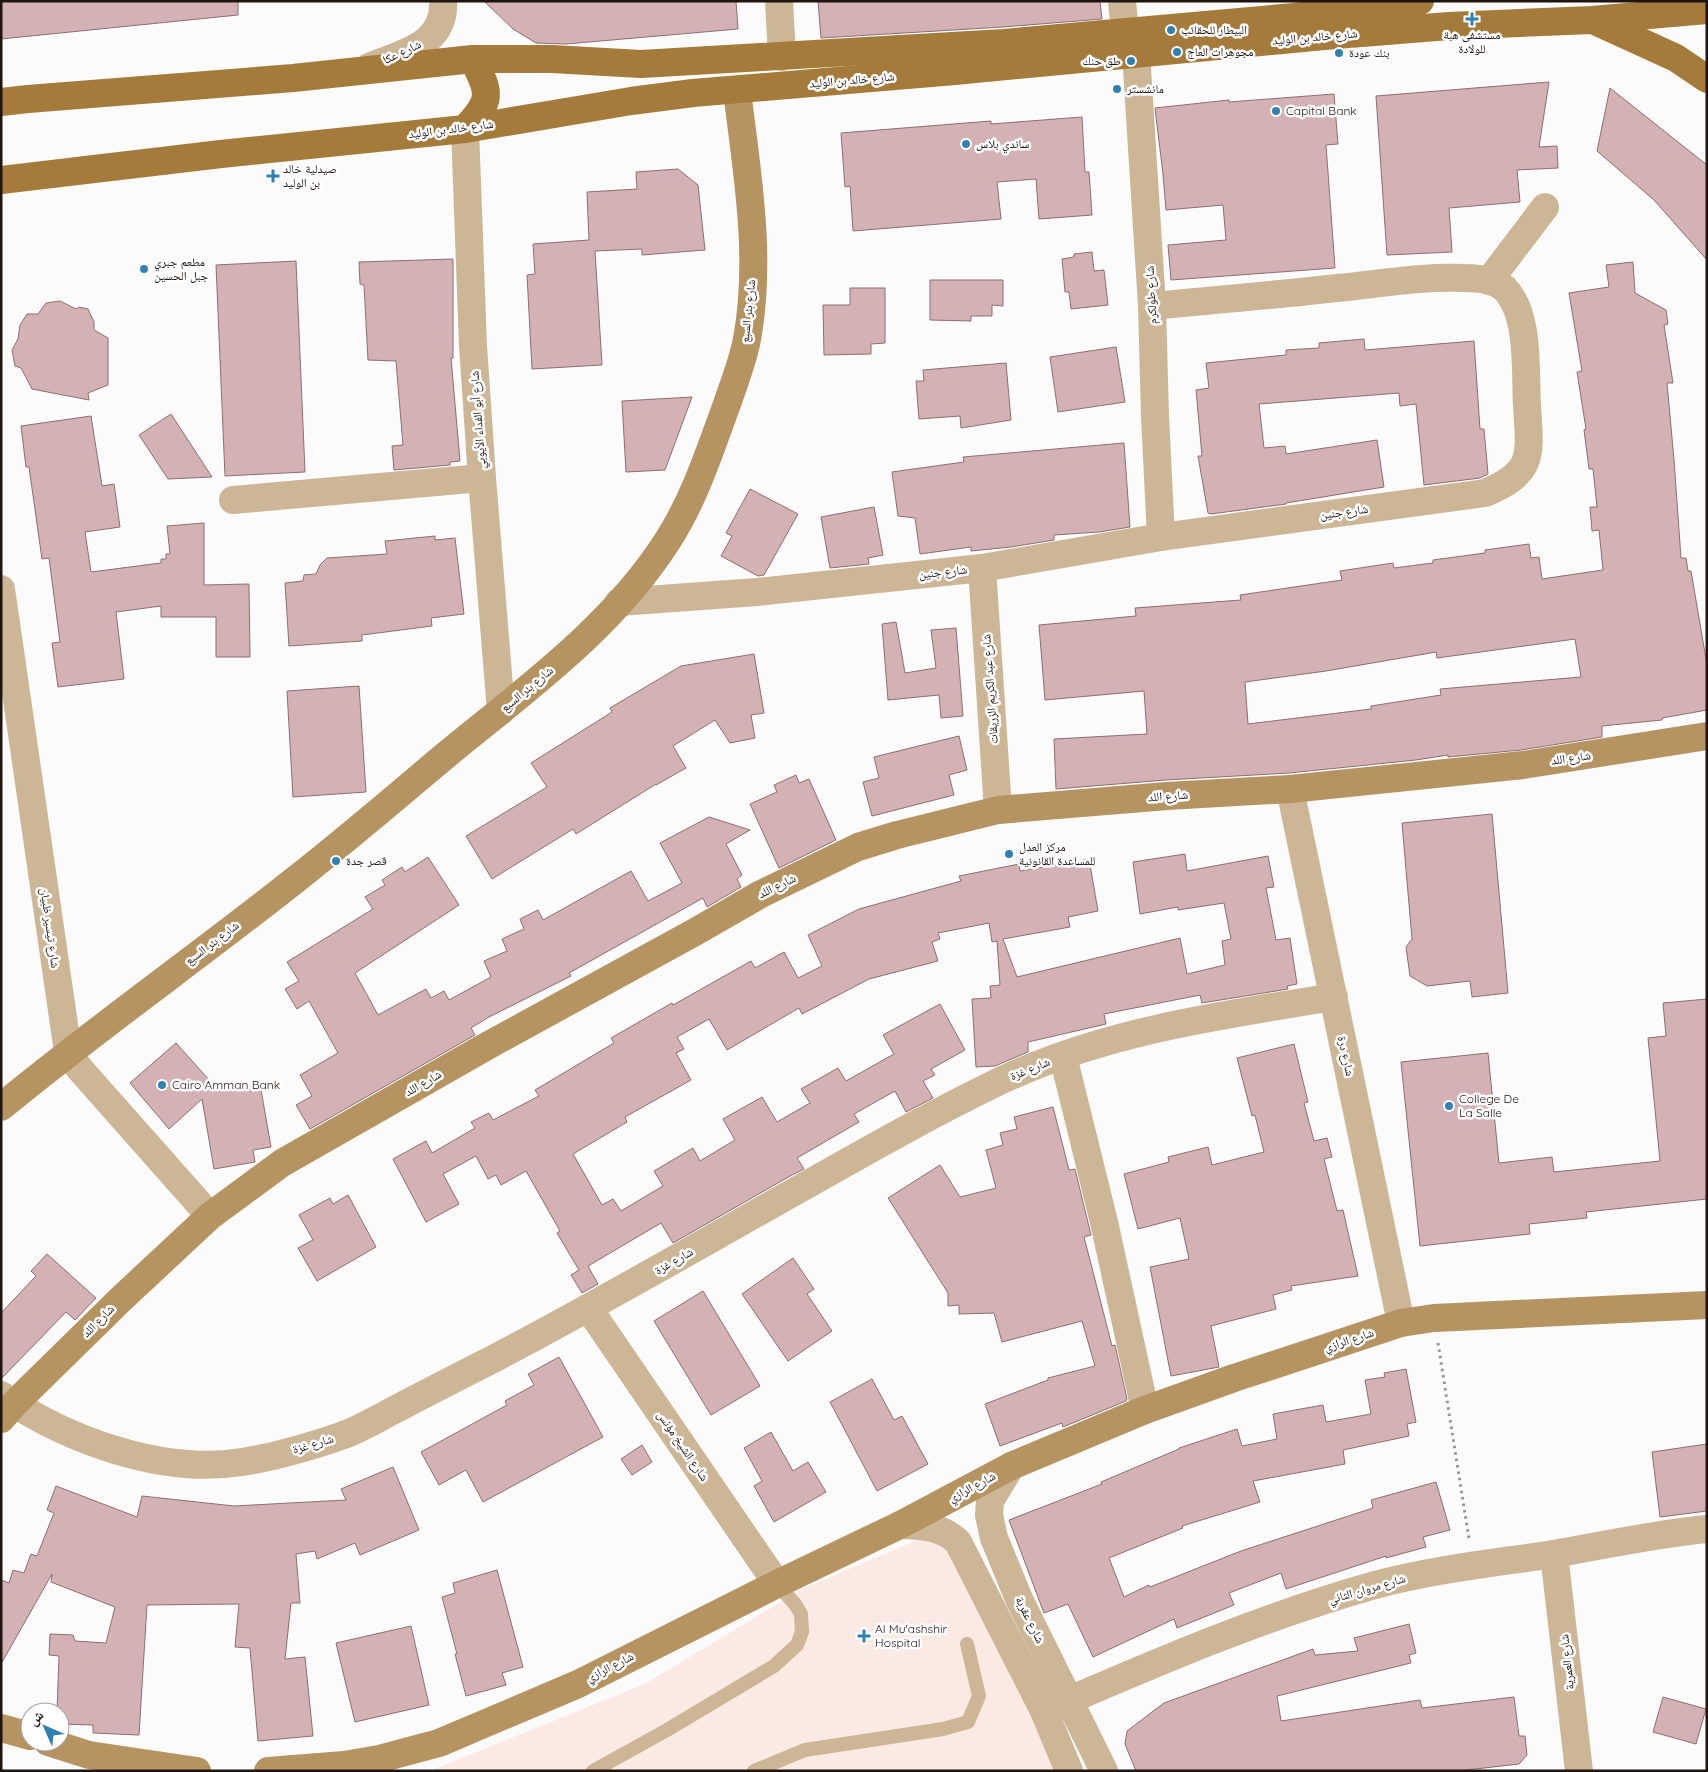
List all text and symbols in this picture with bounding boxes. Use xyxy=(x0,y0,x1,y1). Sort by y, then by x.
marker: مستشفى هبة للولادة xyxy=(1465,12,1479,26)
place label: البيطار للحقائب xyxy=(1181,22,1247,37)
marker: البيطار للحقائب xyxy=(1165,24,1177,36)
street label: شارع خالد بن الوليد xyxy=(1272,25,1358,49)
place label: مستشفى هبة للولادة xyxy=(1444,27,1500,56)
street label: شارع عكا xyxy=(380,36,424,68)
place label: مجوهرات العاج xyxy=(1187,44,1253,59)
place label: بنك عودة xyxy=(1349,45,1389,60)
marker: مجوهرات العاج xyxy=(1171,46,1183,58)
marker: بنك عودة xyxy=(1333,47,1345,59)
place label: طق حنك xyxy=(1082,53,1121,68)
marker: طق حنك xyxy=(1125,55,1137,67)
street label: شارع خالد بن الوليد xyxy=(809,68,895,92)
place label: مانشستر xyxy=(1126,81,1164,96)
marker: مانشستر xyxy=(1111,83,1123,95)
place label: Capital Bank xyxy=(1286,103,1357,118)
marker: Capital Bank xyxy=(1270,105,1282,117)
street label: شارع خالد بن الوليد xyxy=(408,116,494,142)
place label: ساندي بلاس xyxy=(976,136,1029,154)
marker: ساندي بلاس xyxy=(960,138,972,150)
place label: صيدلية خالد بن الوليد xyxy=(283,161,337,190)
marker: صيدلية خالد بن الوليد xyxy=(267,170,279,182)
place label: مطعم جبري جبل الحسين xyxy=(154,254,209,283)
marker: مطعم جبري جبل الحسين xyxy=(138,263,150,275)
street label: شارع طولكرم xyxy=(1141,265,1161,325)
street label: شارع بئر السبع xyxy=(737,278,759,343)
street label: شارع أبو الفداء الأيوبي xyxy=(467,370,491,470)
street label: شارع جنين xyxy=(1319,501,1369,523)
street label: شارع جنين xyxy=(918,561,968,582)
street label: شارع عبد الكريم الزريقات xyxy=(978,633,1002,744)
street label: شارع بئر السبع xyxy=(497,662,557,716)
street label: شارع اللد xyxy=(1550,747,1592,769)
street label: شارع اللد xyxy=(1147,787,1189,805)
place label: مركز العدل للمساعدة القانونية xyxy=(1019,839,1095,868)
marker: مركز العدل للمساعدة القانونية xyxy=(1003,848,1015,860)
place label: قصر جدة xyxy=(346,853,387,868)
marker: قصر جدة xyxy=(330,855,342,867)
street label: شارع اللد xyxy=(755,870,799,902)
street label: شارع تيسير ظبيان xyxy=(36,887,64,969)
street label: شارع بئر السبع xyxy=(182,917,242,969)
street label: شارع درة xyxy=(1334,1034,1358,1078)
street label: شارع غزة xyxy=(1008,1054,1053,1084)
street label: شارع اللد xyxy=(402,1066,444,1100)
place label: Cairo Amman Bank xyxy=(172,1077,280,1092)
marker: Cairo Amman Bank xyxy=(156,1079,168,1091)
place label: College De La Salle xyxy=(1459,1091,1519,1120)
marker: College De La Salle xyxy=(1443,1100,1455,1112)
street label: شارع غزة xyxy=(652,1244,696,1278)
street label: شارع اللد xyxy=(78,1301,118,1341)
street label: شارع الرازي xyxy=(1322,1324,1377,1357)
street label: شارع الشيخ مؤنس xyxy=(654,1408,713,1484)
street label: شارع غزة xyxy=(291,1431,335,1457)
street label: شارع الرازي xyxy=(946,1468,999,1508)
street label: شارع مروان الثاني xyxy=(1327,1570,1408,1610)
street label: شارع عقربة xyxy=(1012,1594,1048,1646)
place label: Al Mu'ashshir Hospital xyxy=(875,1621,948,1650)
marker: Al Mu'ashshir Hospital xyxy=(857,1629,871,1643)
street label: شارع العمرية xyxy=(1556,1633,1578,1691)
street label: شارع الرازي xyxy=(584,1648,637,1688)
north arrow xyxy=(20,1702,70,1752)
text: ش xyxy=(24,1706,48,1729)

